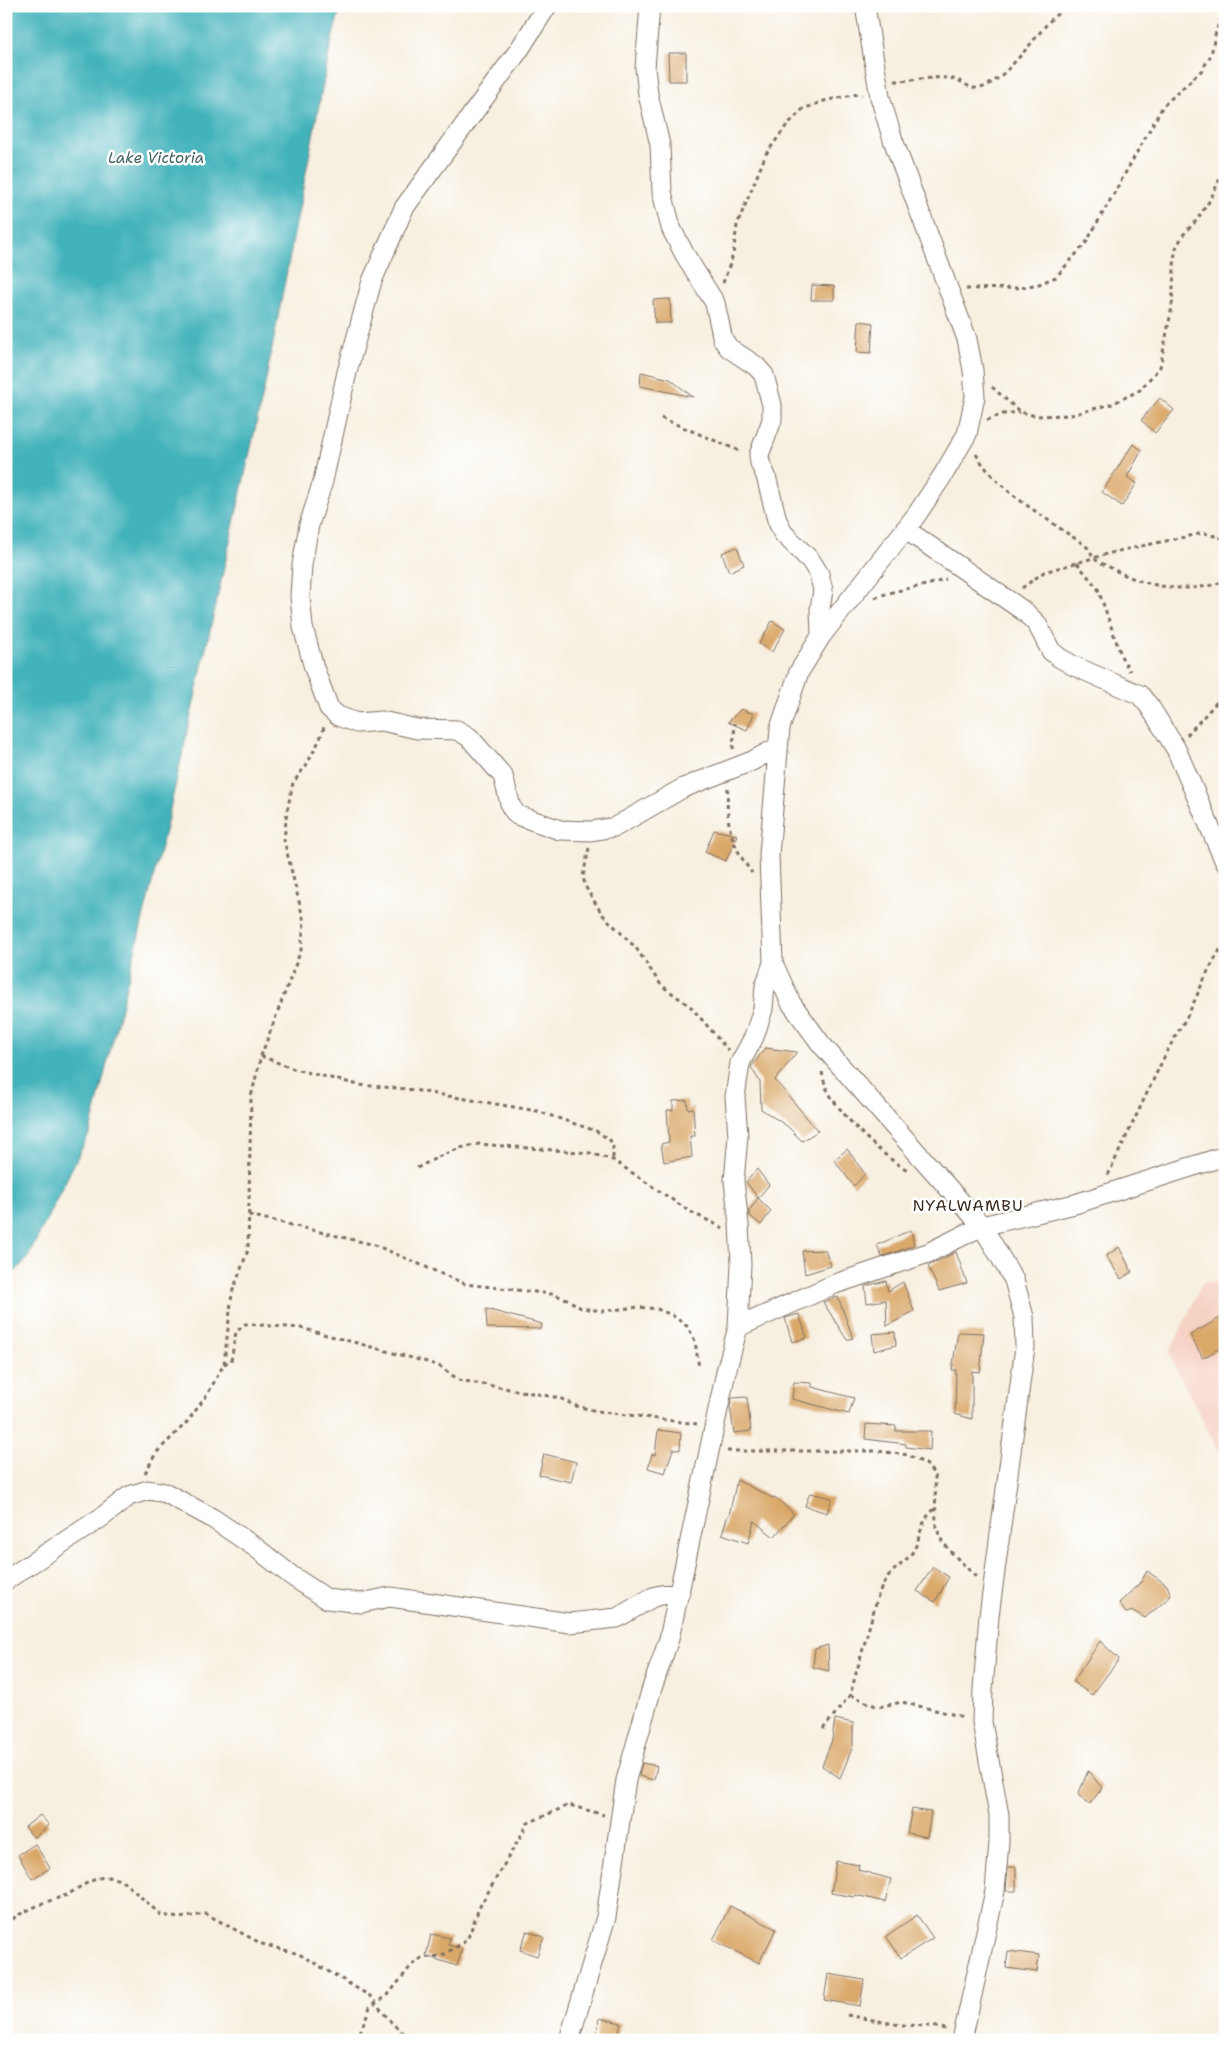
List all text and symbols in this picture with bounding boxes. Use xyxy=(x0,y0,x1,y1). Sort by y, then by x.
water label: Lake Victoria xyxy=(108,148,204,168)
district label: NYALWAMBU xyxy=(912,1195,1024,1216)

